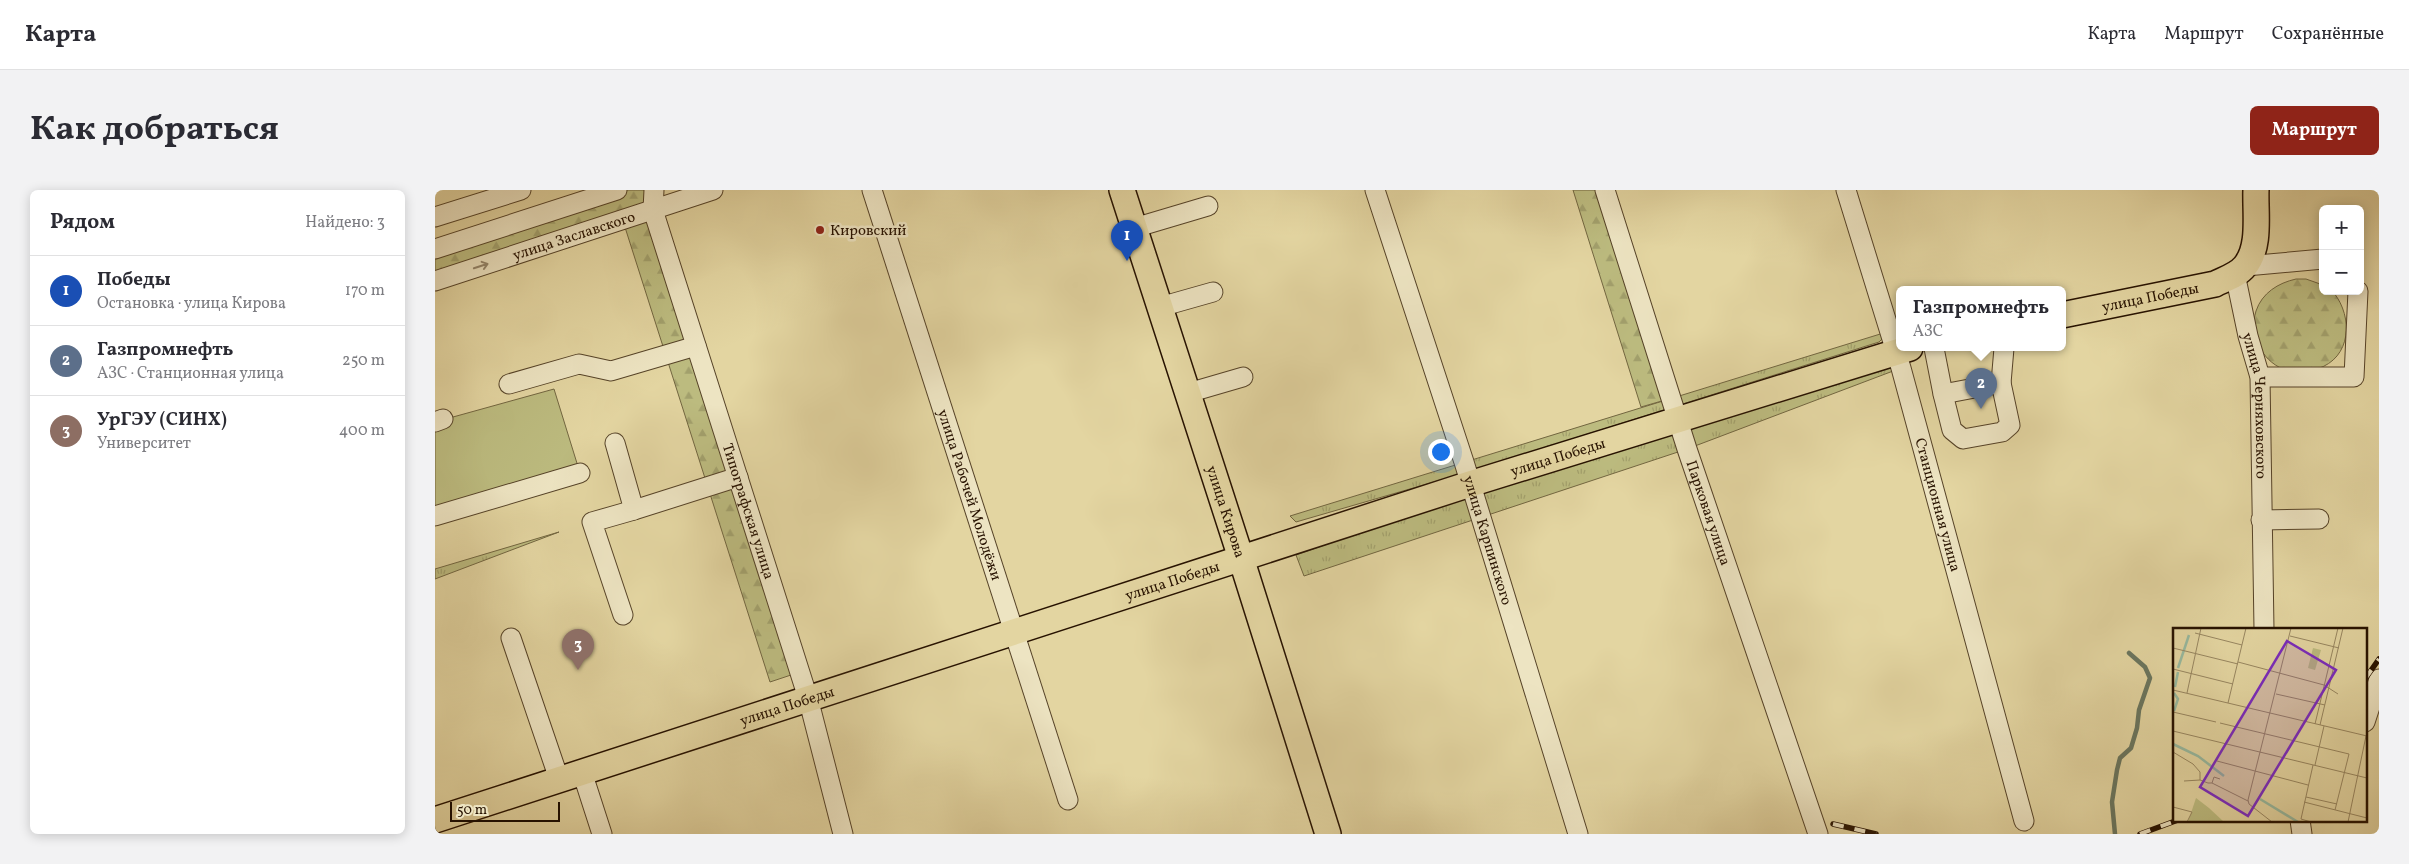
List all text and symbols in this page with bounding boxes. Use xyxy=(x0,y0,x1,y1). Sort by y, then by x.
text: Карта xyxy=(25,18,96,52)
text: Карта xyxy=(2087,22,2136,47)
text: Маршрут xyxy=(2164,22,2244,47)
text: Сохранённые xyxy=(2272,22,2384,47)
text: Как добраться xyxy=(30,106,279,154)
button: Маршрут xyxy=(2250,106,2379,155)
map controls xyxy=(2319,205,2364,295)
button: + xyxy=(2319,205,2364,250)
street label: улица Заславского xyxy=(510,207,638,267)
text: Рядом xyxy=(50,208,115,237)
text: Найдено: 3 xyxy=(305,212,385,234)
pin: 1 xyxy=(1111,220,1143,261)
place label: Кировский xyxy=(830,221,906,242)
marker: Кировский xyxy=(814,224,826,236)
button: − xyxy=(2319,250,2364,295)
one-way arrow xyxy=(473,261,489,271)
text: Победы xyxy=(97,267,171,293)
street label: улица Победы xyxy=(2100,278,2201,319)
text: 1 xyxy=(63,280,69,302)
text: 170 m xyxy=(345,280,385,302)
popup xyxy=(1896,286,2066,351)
text: Остановка · улица Кирова xyxy=(97,293,286,315)
text: Газпромнефть xyxy=(1913,295,2049,321)
text: АЗС xyxy=(1913,321,1943,343)
street label: улица Черняховского xyxy=(2236,330,2271,479)
text: Газпромнефть xyxy=(97,337,234,363)
text: 2 xyxy=(62,350,70,372)
text: 250 m xyxy=(342,350,385,372)
text: АЗС · Станционная улица xyxy=(97,363,284,385)
pin: 2 xyxy=(1965,368,1997,409)
text: УрГЭУ (СИНХ) xyxy=(97,407,227,433)
street label: улица Рабочей Молодёжи xyxy=(931,407,1006,583)
text: 3 xyxy=(62,420,70,442)
text: 400 m xyxy=(339,420,385,442)
text: Университет xyxy=(97,433,191,455)
street label: улица Победы xyxy=(1508,434,1609,483)
street label: Станционная улица xyxy=(1908,436,1965,574)
your location xyxy=(1428,439,1454,465)
street label: Типографская улица xyxy=(716,441,779,582)
street label: Парковая улица xyxy=(1680,458,1735,569)
street label: улица Кирова xyxy=(1200,463,1249,561)
street label: улица Карпинского xyxy=(1457,473,1516,608)
street label: улица Победы xyxy=(1123,557,1223,607)
inset map xyxy=(2173,628,2367,822)
pin: 3 xyxy=(562,629,594,670)
street label: улица Победы xyxy=(737,682,838,732)
scale bar xyxy=(450,799,560,822)
text: 50 m xyxy=(457,801,487,820)

